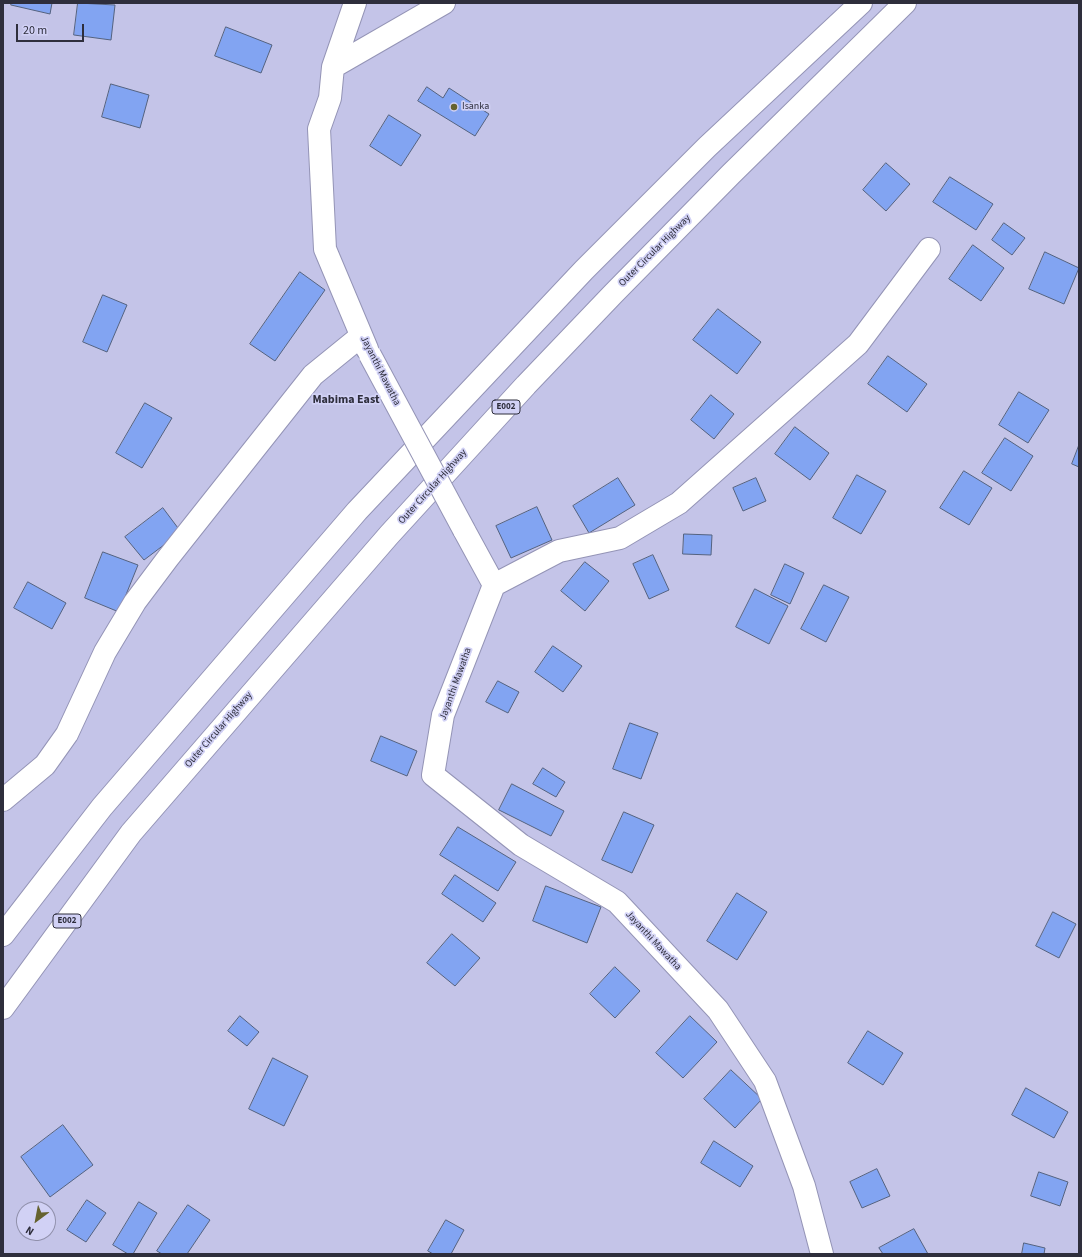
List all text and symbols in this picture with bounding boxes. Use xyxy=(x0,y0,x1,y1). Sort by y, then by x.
scale bar xyxy=(18,16,86,42)
text: 20 m xyxy=(23,22,47,39)
place label: Isanka xyxy=(462,101,489,113)
marker: Isanka xyxy=(449,102,459,112)
street label: Outer Circular Highway xyxy=(617,213,693,289)
street label: Jayanthi Mawatha xyxy=(357,334,403,408)
district label: Mabima East xyxy=(312,393,380,407)
road number: E002 xyxy=(492,400,520,414)
street label: Outer Circular Highway xyxy=(396,447,470,527)
street label: Jayanthi Mawatha xyxy=(437,646,475,722)
street label: Outer Circular Highway xyxy=(183,690,255,770)
street label: Jayanthi Mawatha xyxy=(623,909,683,973)
road number: E002 xyxy=(53,914,81,928)
north arrow xyxy=(16,1201,56,1241)
text: N xyxy=(23,1222,37,1239)

